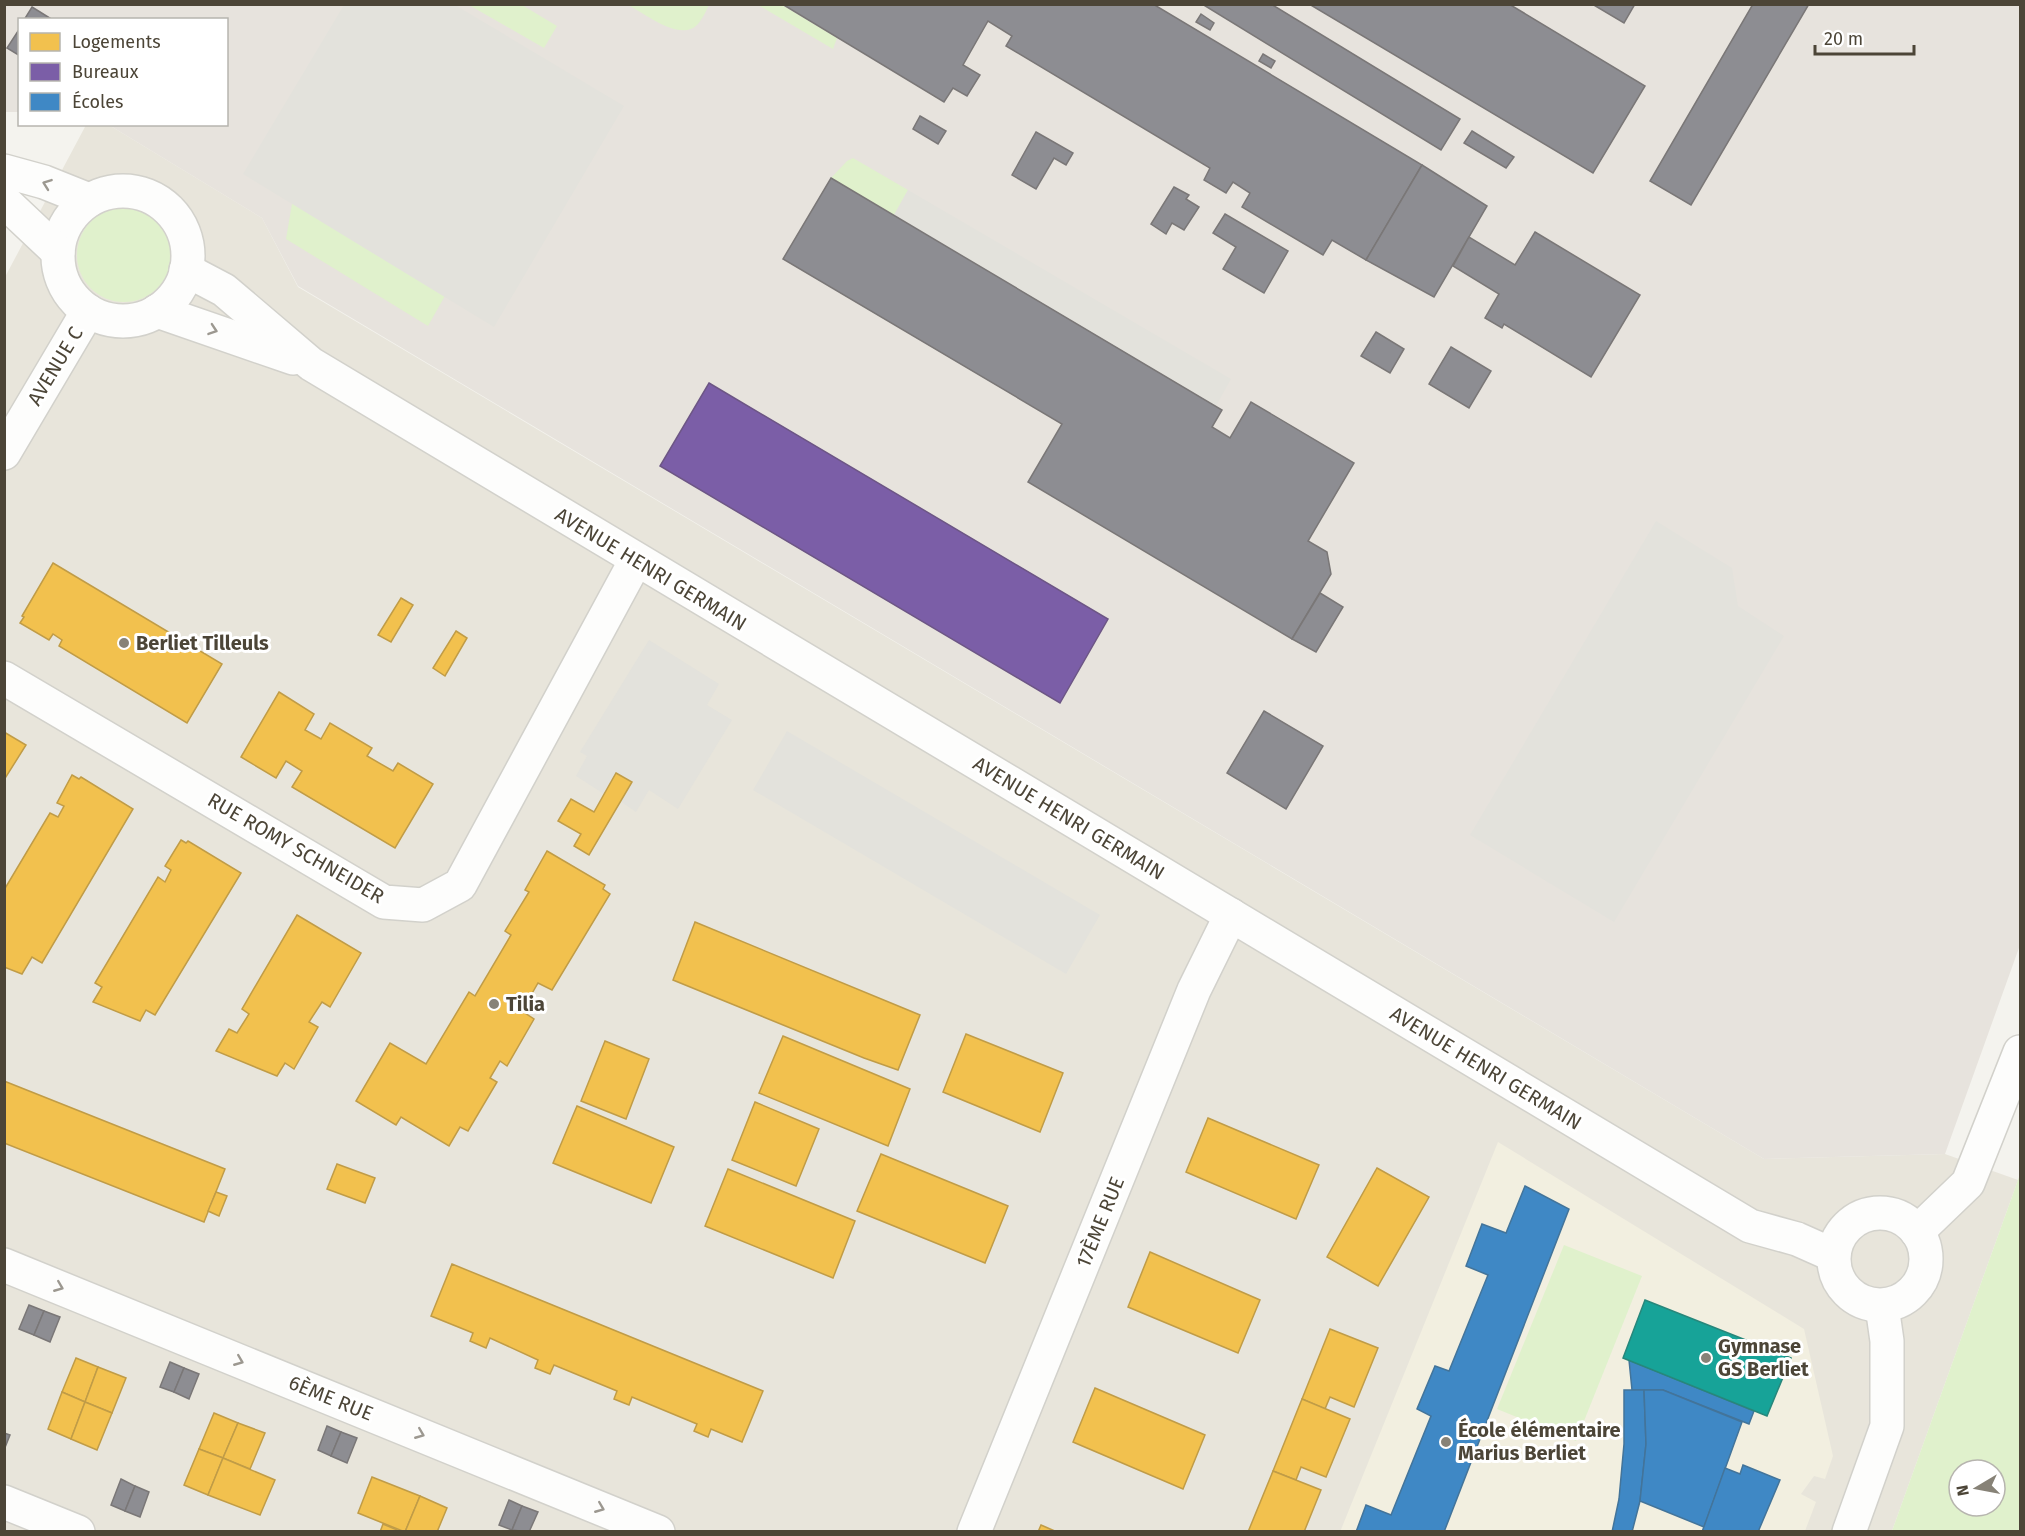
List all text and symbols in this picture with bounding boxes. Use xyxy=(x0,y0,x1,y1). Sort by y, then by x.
legend xyxy=(18,18,228,126)
scale bar xyxy=(1815,18,1914,56)
text: 20 m xyxy=(1824,28,1863,50)
text: Logements xyxy=(72,31,161,53)
text: Bureaux xyxy=(72,61,139,83)
text: Écoles xyxy=(72,90,123,113)
one-way arrow xyxy=(42,178,53,191)
street label: AVENUE C xyxy=(22,322,88,410)
one-way arrow xyxy=(207,323,218,336)
street label: AVENUE HENRI GERMAIN xyxy=(551,502,751,636)
place label: Berliet Tilleuls xyxy=(136,631,269,655)
marker: Berliet Tilleuls xyxy=(117,636,131,650)
street label: AVENUE HENRI GERMAIN xyxy=(969,751,1169,885)
street label: RUE ROMY SCHNEIDER xyxy=(203,788,389,908)
place label: Tilia xyxy=(506,992,545,1016)
marker: Tilia xyxy=(487,997,501,1011)
street label: AVENUE HENRI GERMAIN xyxy=(1386,1001,1586,1135)
street label: 17ÈME RUE xyxy=(1071,1173,1129,1271)
one-way arrow xyxy=(52,1280,63,1292)
place label: Gymnase GS Berliet xyxy=(1718,1334,1809,1381)
marker: Gymnase GS Berliet xyxy=(1699,1351,1713,1365)
one-way arrow xyxy=(233,1354,244,1366)
street label: 6ÈME RUE xyxy=(285,1370,377,1426)
place label: École élémentaire Marius Berliet xyxy=(1458,1417,1621,1465)
one-way arrow xyxy=(414,1427,425,1439)
marker: École élémentaire Marius Berliet xyxy=(1439,1435,1453,1449)
north arrow xyxy=(1947,1458,2007,1518)
text: N xyxy=(1952,1484,1973,1497)
one-way arrow xyxy=(594,1501,605,1513)

